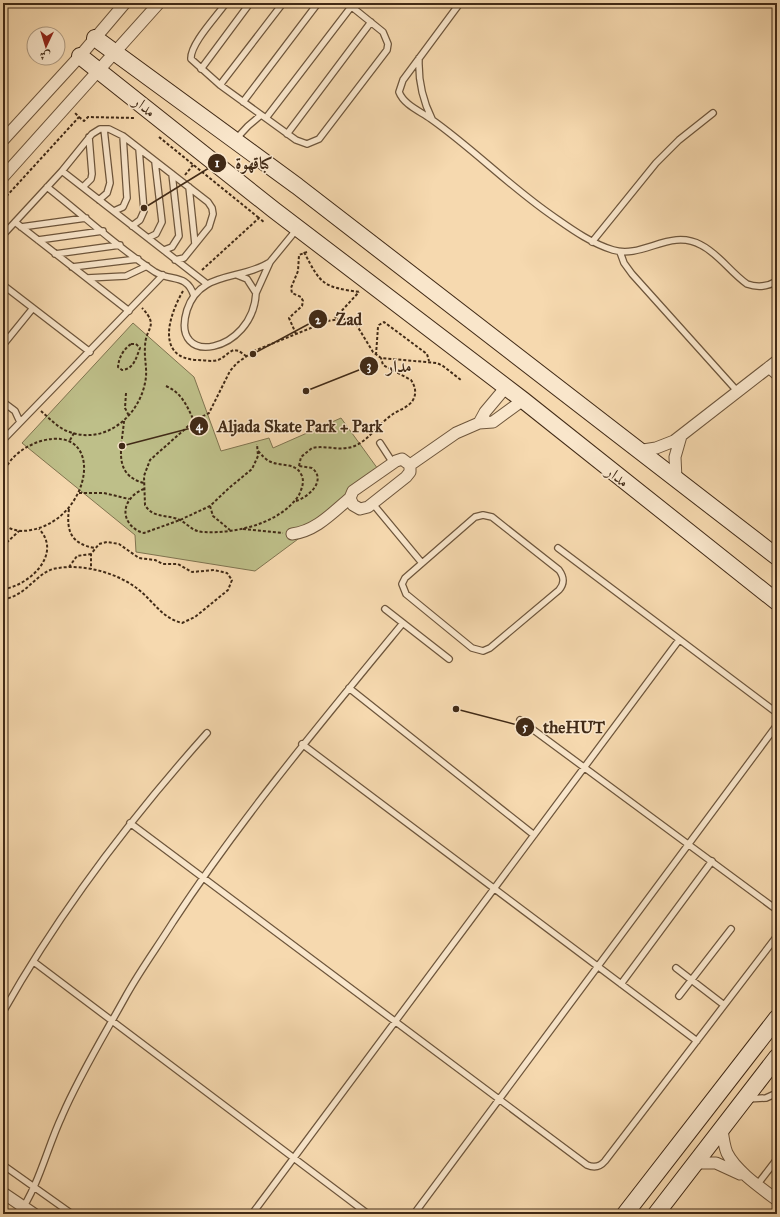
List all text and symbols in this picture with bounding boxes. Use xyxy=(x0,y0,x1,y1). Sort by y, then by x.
north arrow xyxy=(26,26,66,66)
text: ش xyxy=(39,49,51,62)
street label: مدار xyxy=(128,90,160,121)
callout: كباقهوة xyxy=(207,148,280,177)
text: كباقهوة xyxy=(235,153,273,174)
text: 1 xyxy=(215,156,220,170)
callout: Zad xyxy=(308,305,370,334)
text: Zad xyxy=(336,309,363,330)
text: 2 xyxy=(315,313,322,327)
callout: مدار xyxy=(359,352,420,381)
text: مدار xyxy=(384,356,412,377)
text: 3 xyxy=(367,359,372,374)
callout: Aljada Skate Park + Park xyxy=(189,411,391,440)
text: Aljada Skate Park + Park xyxy=(216,416,384,437)
text: 4 xyxy=(196,419,204,434)
street label: مدار xyxy=(601,460,633,491)
callout: theHUT xyxy=(515,712,613,741)
text: theHUT xyxy=(542,717,605,738)
text: 5 xyxy=(522,720,528,734)

